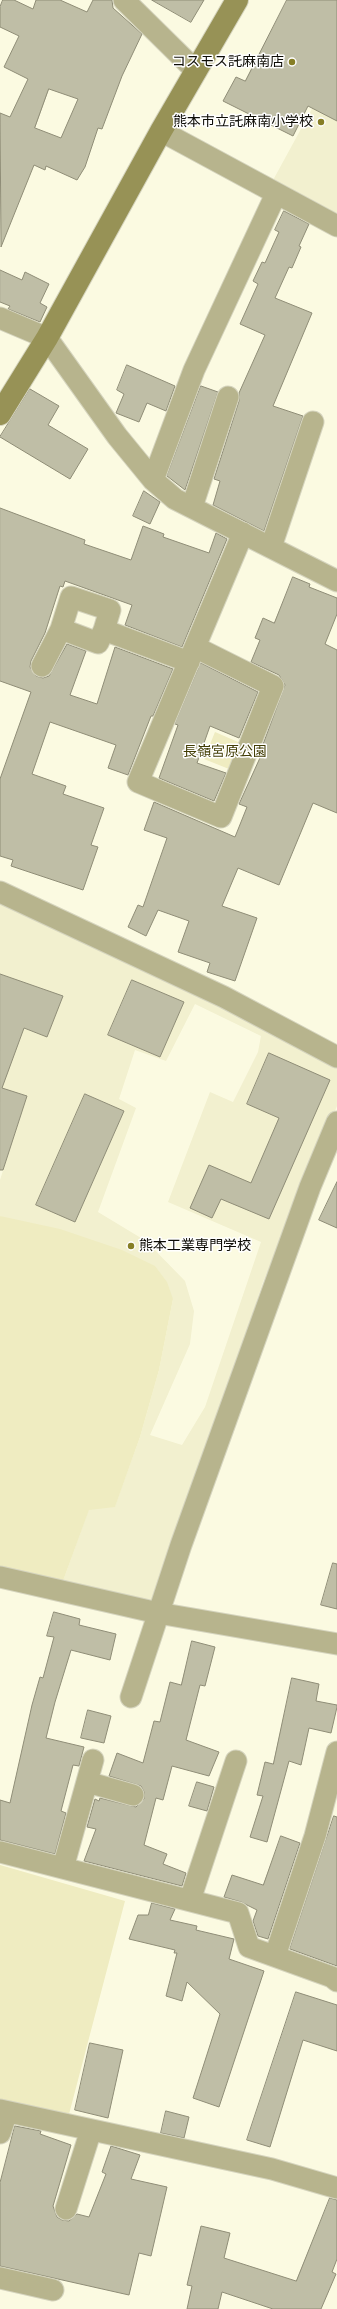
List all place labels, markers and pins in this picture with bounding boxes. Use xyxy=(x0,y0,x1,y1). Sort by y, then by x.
place label: コスモス託麻南店 xyxy=(172,54,284,70)
marker: コスモス託麻南店 xyxy=(287,57,297,67)
place label: 熊本市立託麻南小学校 xyxy=(173,114,313,130)
marker: 熊本市立託麻南小学校 xyxy=(316,117,326,127)
place label: 熊本工業専門学校 xyxy=(139,1238,251,1254)
marker: 熊本工業専門学校 xyxy=(126,1241,136,1251)

